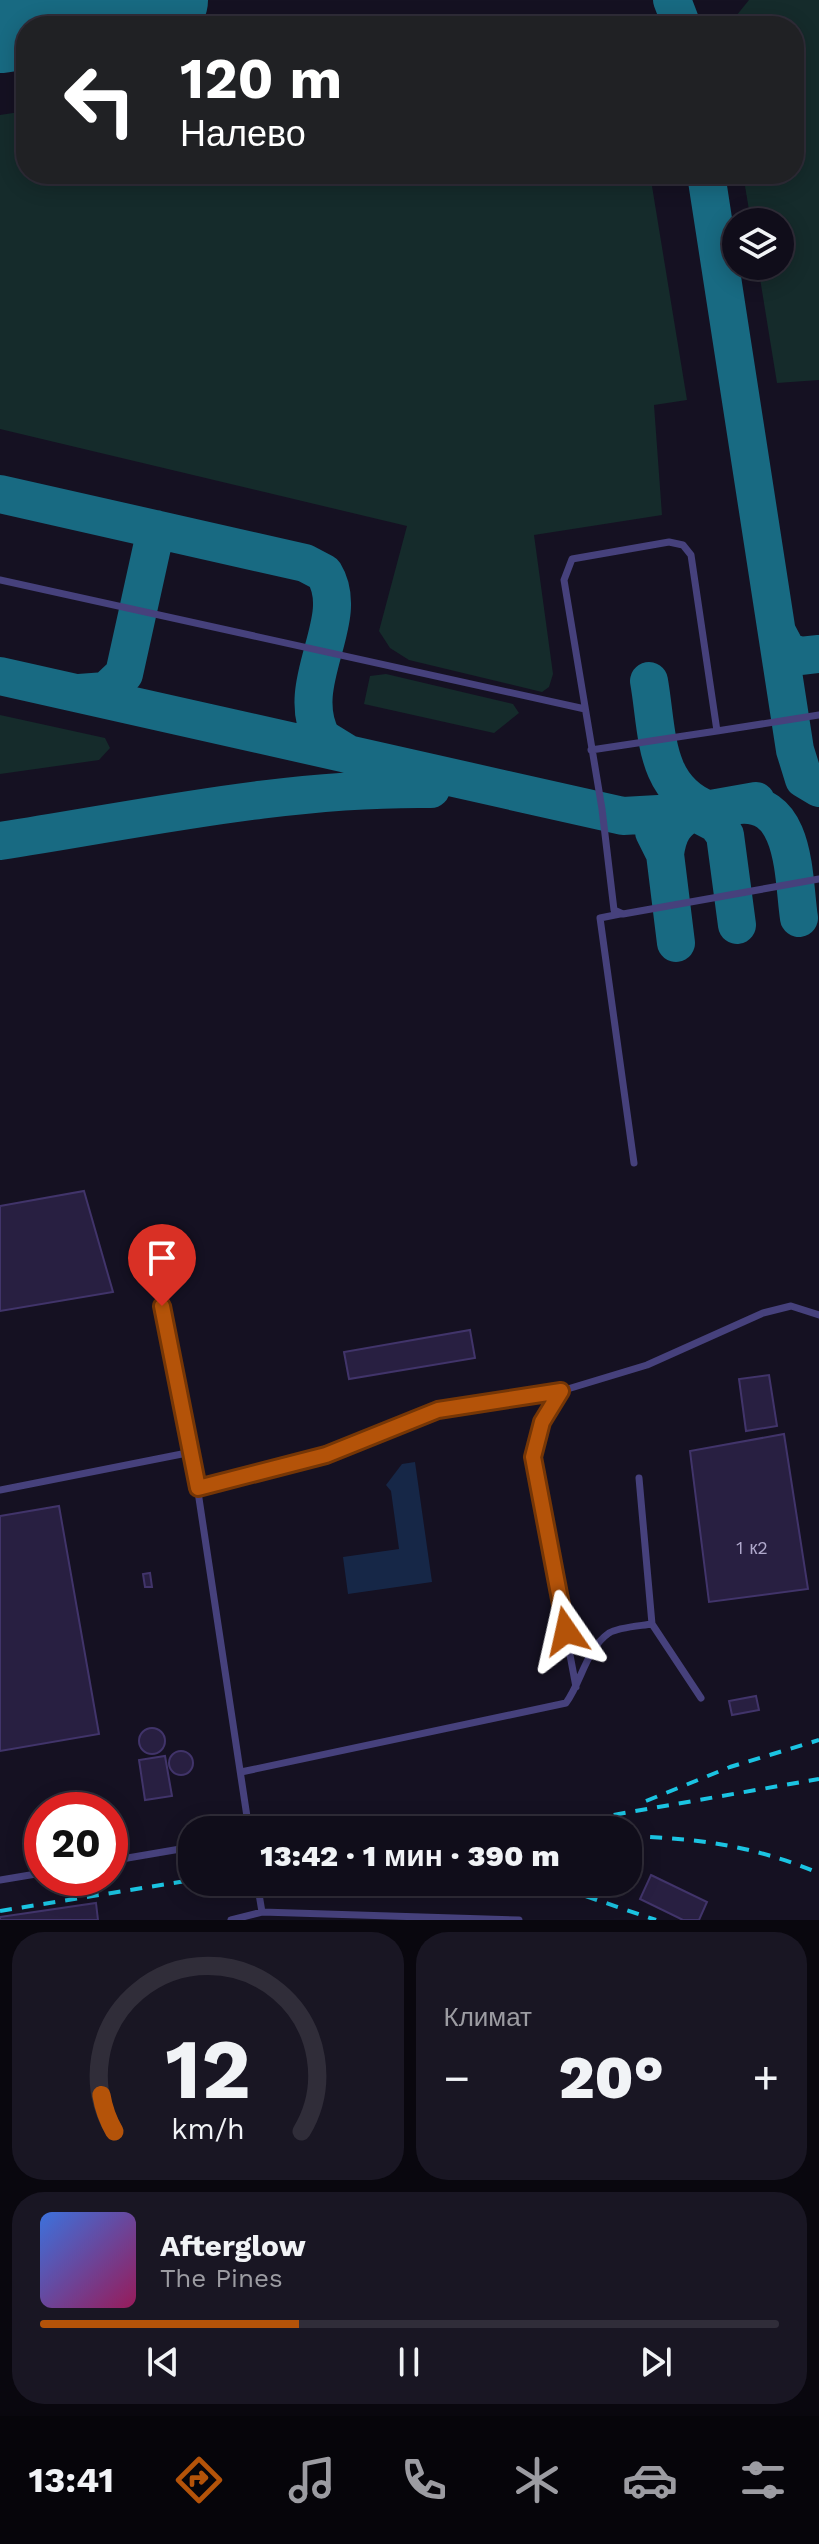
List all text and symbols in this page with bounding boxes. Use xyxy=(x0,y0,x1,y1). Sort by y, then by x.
text: 120 m xyxy=(180,46,342,112)
icon: left xyxy=(48,48,152,152)
text: Налево xyxy=(180,113,306,155)
map controls xyxy=(722,208,794,280)
button: layers xyxy=(722,208,794,280)
pin xyxy=(128,1224,196,1306)
icon: arrive xyxy=(140,1236,184,1280)
house number: 1 к2 xyxy=(736,1537,768,1558)
position arrow xyxy=(524,1589,608,1673)
speed limit sign: 20 xyxy=(24,1792,128,1896)
text: 13:42 · 1 мин · 390 m xyxy=(260,1838,560,1873)
text: Климат xyxy=(444,2002,532,2032)
text: 12 xyxy=(165,2021,250,2118)
text: 20° xyxy=(558,2042,664,2113)
text: − xyxy=(444,2052,470,2104)
text: + xyxy=(752,2052,779,2104)
text: km/h xyxy=(171,2112,245,2146)
text: Afterglow xyxy=(160,2228,306,2263)
text: The Pines xyxy=(160,2263,283,2293)
icon: previous xyxy=(141,2340,185,2384)
icon: pause xyxy=(387,2340,431,2384)
icon: next xyxy=(634,2340,678,2384)
icon: directions xyxy=(171,2452,227,2508)
icon: music xyxy=(284,2452,340,2508)
icon: phone xyxy=(396,2452,452,2508)
icon: climate xyxy=(509,2452,565,2508)
icon: car xyxy=(622,2452,678,2508)
icon: filters xyxy=(735,2452,791,2508)
text: 13:41 xyxy=(28,2459,114,2501)

